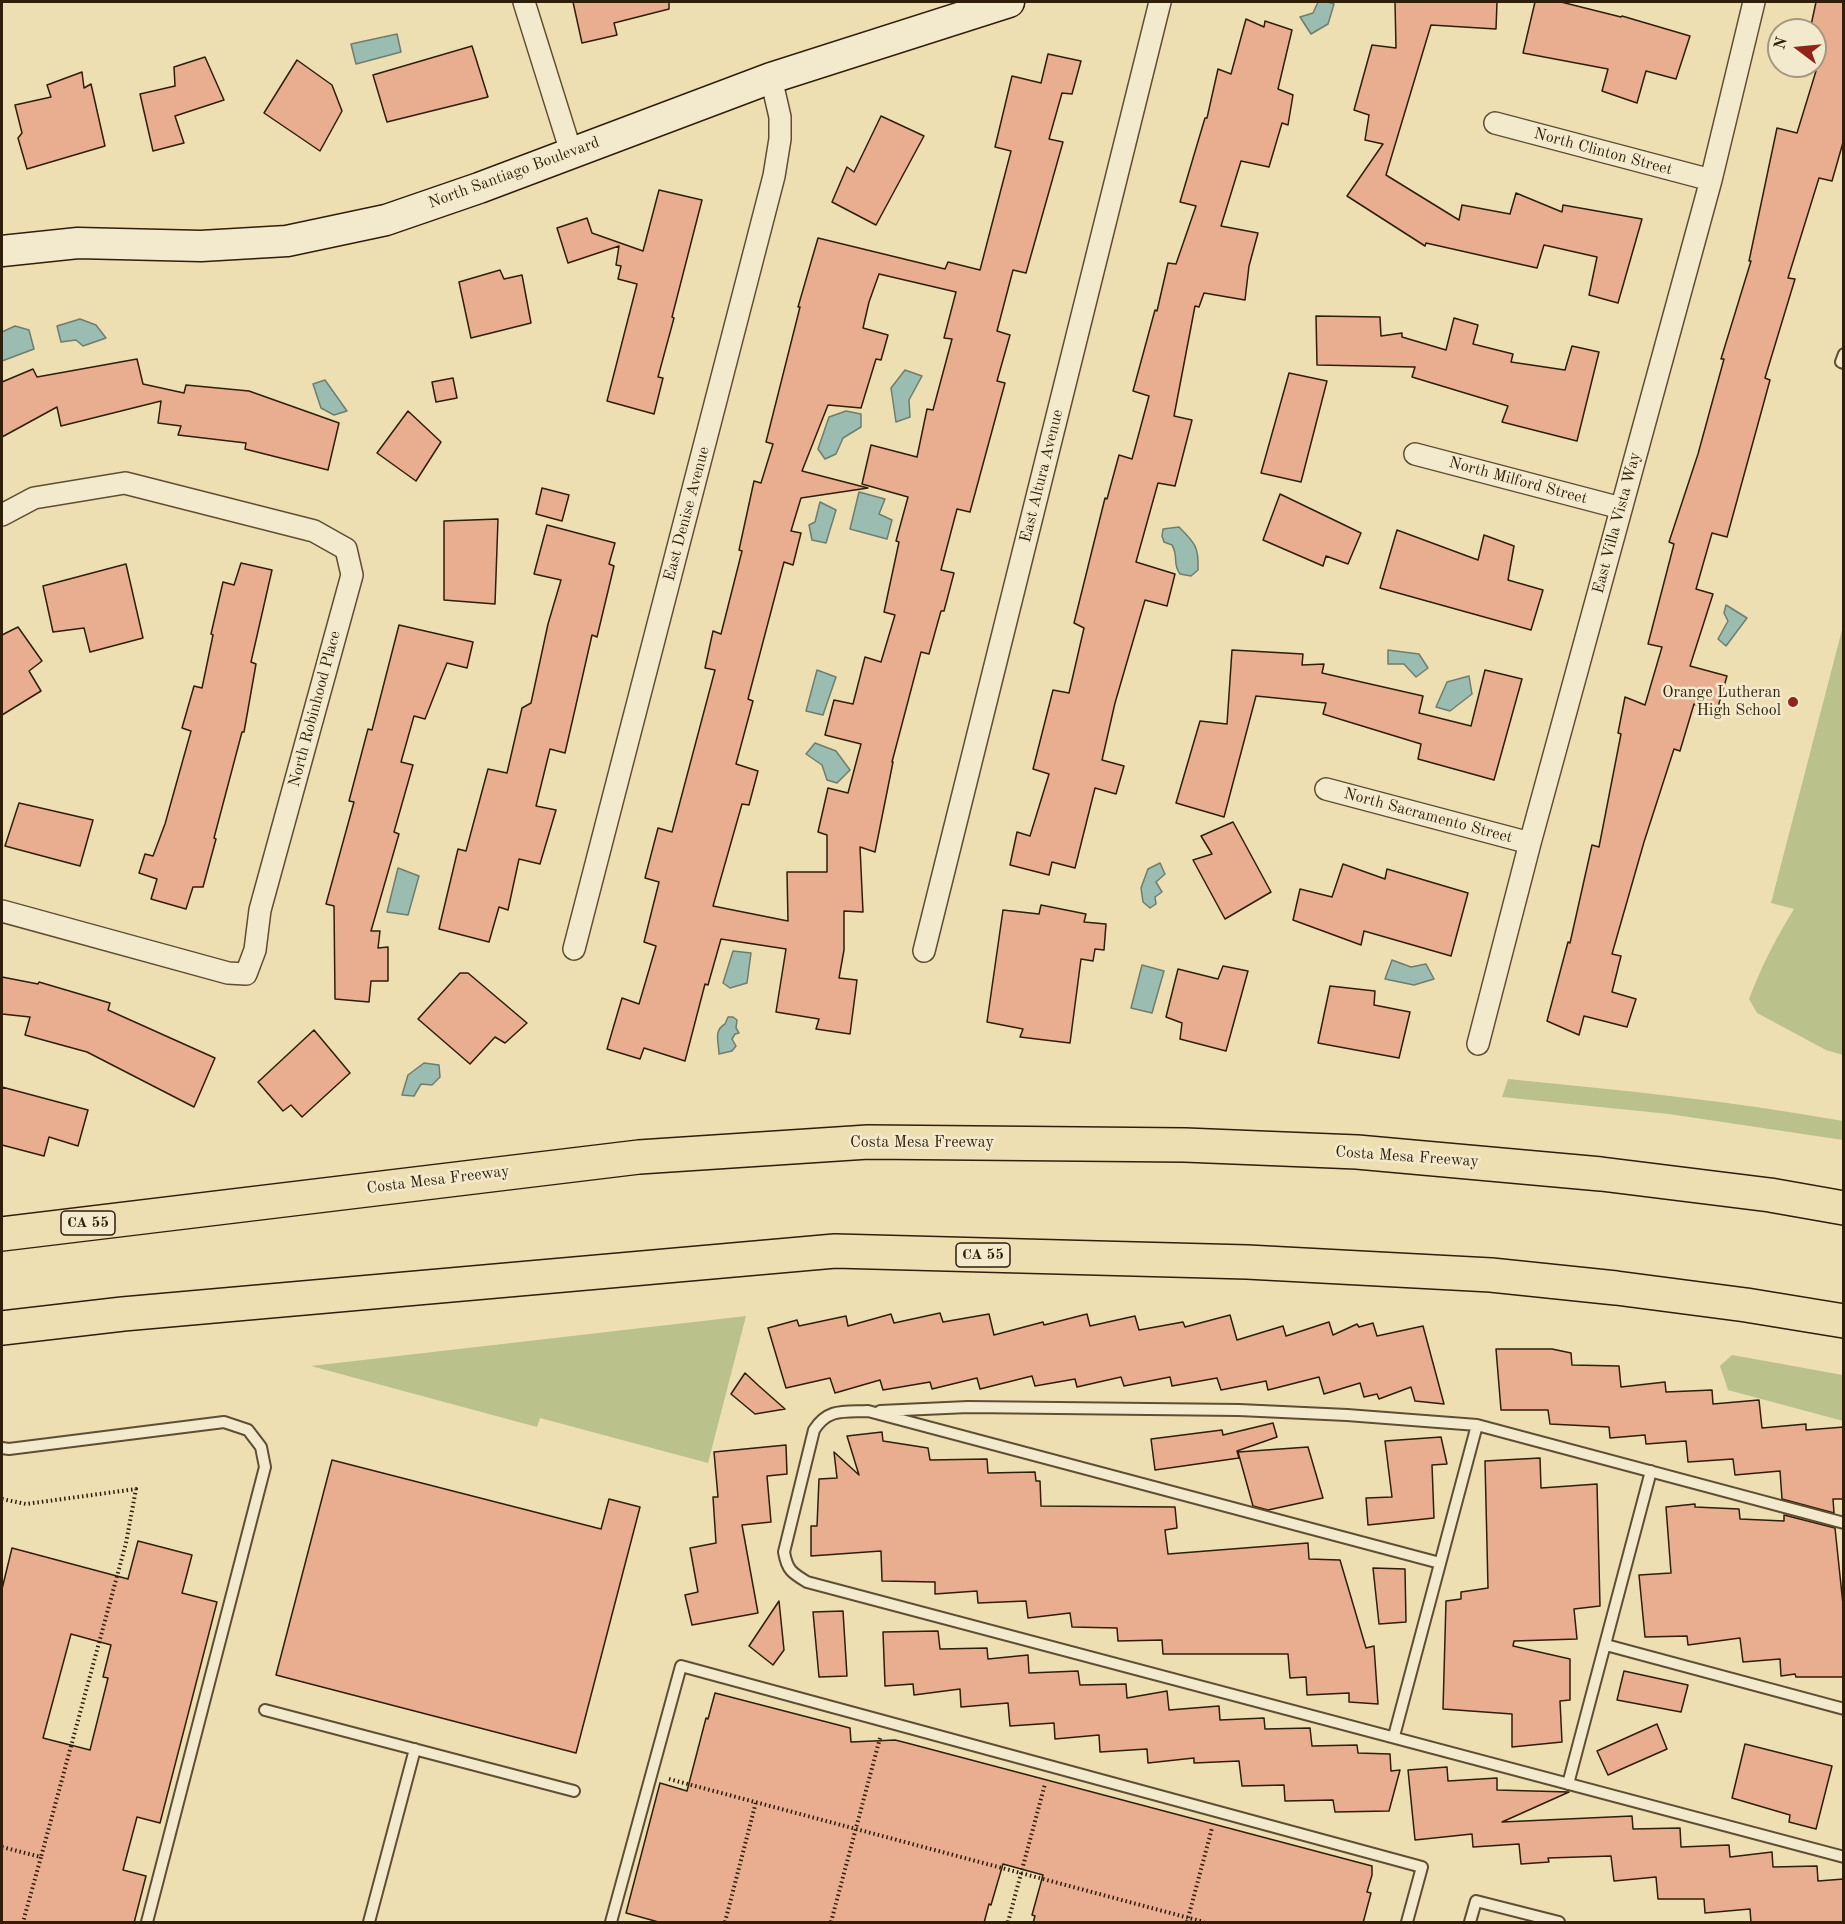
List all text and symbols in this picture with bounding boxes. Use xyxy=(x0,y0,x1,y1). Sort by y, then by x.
north arrow xyxy=(1767,18,1827,78)
text: N xyxy=(1772,36,1791,52)
street label: North Clinton Street xyxy=(1532,124,1674,180)
street label: North Santiago Boulevard xyxy=(426,133,602,213)
street label: East Altura Avenue xyxy=(1016,407,1068,545)
street label: East Denise Avenue xyxy=(660,445,714,583)
street label: East Villa Vista Way xyxy=(1589,450,1645,596)
street label: North Milford Street xyxy=(1447,453,1589,509)
street label: North Robinhood Place xyxy=(285,629,345,789)
place label: Orange Lutheran High School xyxy=(1662,683,1781,721)
marker: Orange Lutheran High School xyxy=(1786,695,1800,709)
street label: North Sacramento Street xyxy=(1341,784,1515,848)
street label: Costa Mesa Freeway xyxy=(850,1133,994,1153)
street label: Costa Mesa Freeway xyxy=(1335,1142,1479,1172)
street label: Costa Mesa Freeway xyxy=(365,1162,511,1198)
road number: CA 55 xyxy=(61,1211,115,1235)
road number: CA 55 xyxy=(956,1243,1010,1267)

